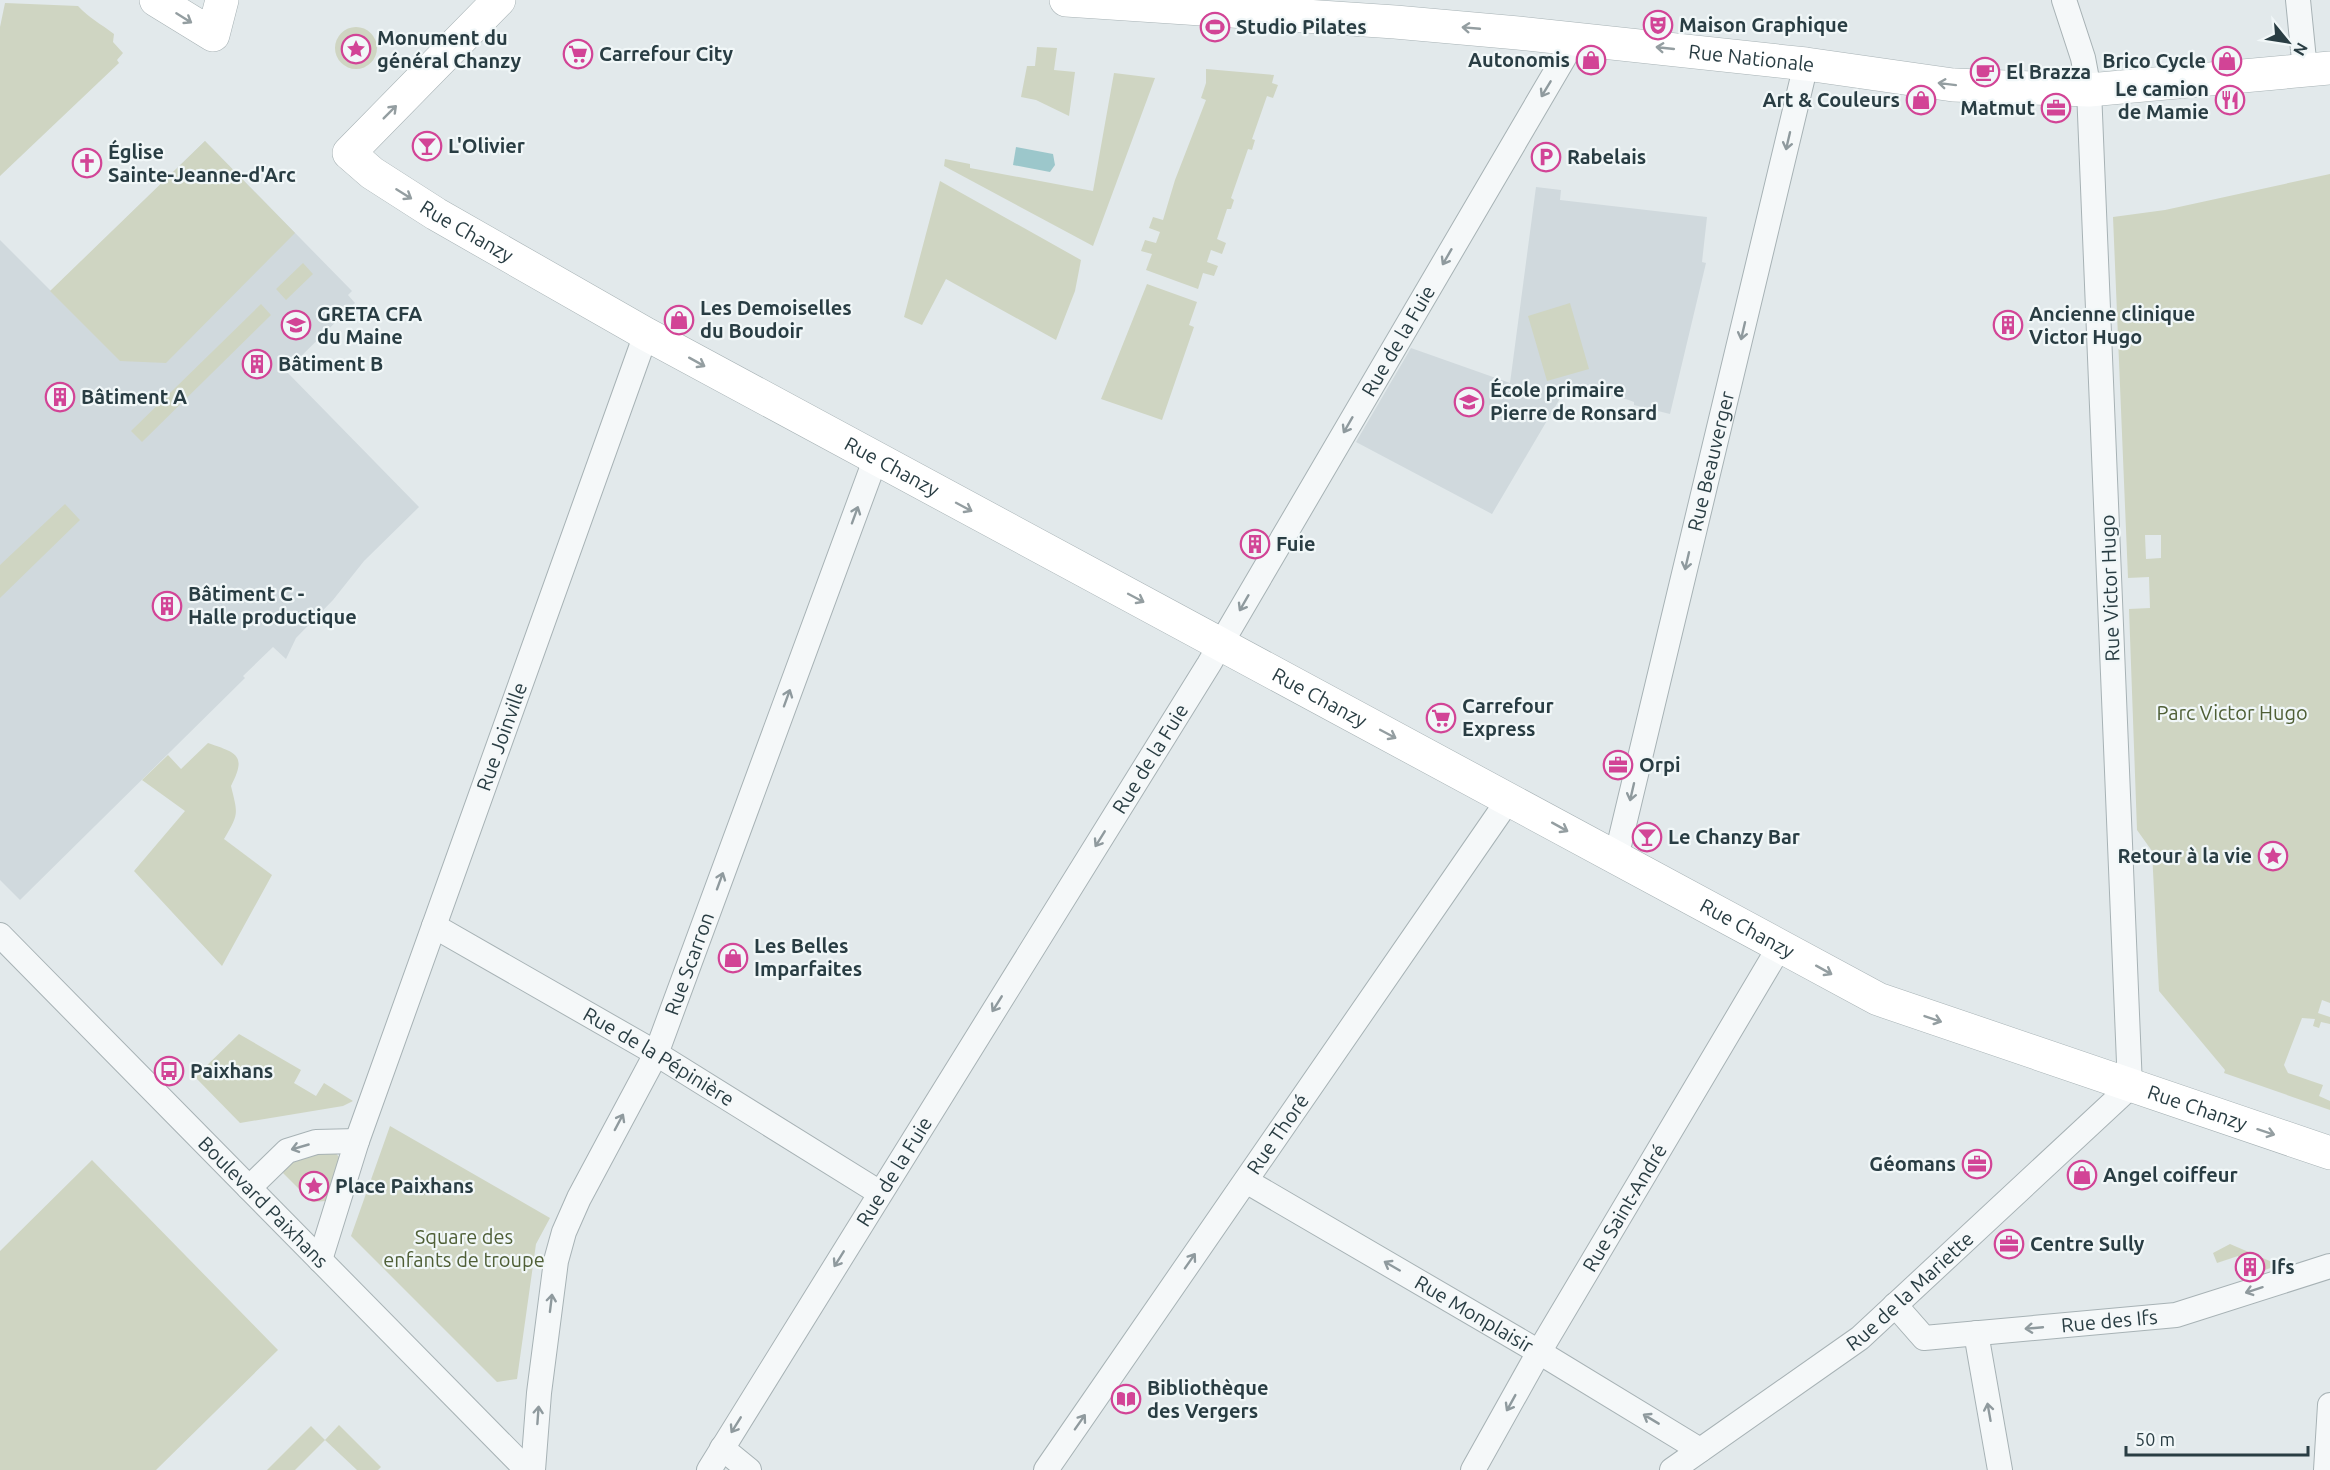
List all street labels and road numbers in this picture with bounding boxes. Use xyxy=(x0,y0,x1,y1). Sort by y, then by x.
street label: Rue Nationale xyxy=(1687,39,1816,76)
street label: Rue Chanzy xyxy=(416,195,518,267)
street label: Rue de la Fuie xyxy=(1356,281,1439,400)
street label: Rue Beauverger xyxy=(1683,388,1738,534)
street label: Rue Chanzy xyxy=(841,431,944,501)
street label: Rue Victor Hugo xyxy=(2095,514,2124,662)
street label: Rue Chanzy xyxy=(1269,662,1371,732)
street label: Rue Joinville xyxy=(471,679,531,794)
street label: Rue de la Fuie xyxy=(1107,699,1192,817)
street label: Rue Chanzy xyxy=(1696,893,1799,963)
street label: Rue Scarron xyxy=(659,909,718,1018)
street label: Rue de la Pépinière xyxy=(579,1002,739,1111)
street label: Rue Chanzy xyxy=(2145,1080,2251,1135)
street label: Rue Thoré xyxy=(1242,1089,1313,1178)
street label: Rue de la Fuie xyxy=(851,1112,936,1230)
street label: Boulevard Paixhans xyxy=(194,1131,333,1272)
street label: Rue Saint-André xyxy=(1577,1139,1671,1275)
street label: Rue de la Mariette xyxy=(1841,1227,1978,1355)
street label: Rue Monplaisir xyxy=(1411,1270,1538,1357)
street label: Rue des Ifs xyxy=(2060,1305,2159,1336)

